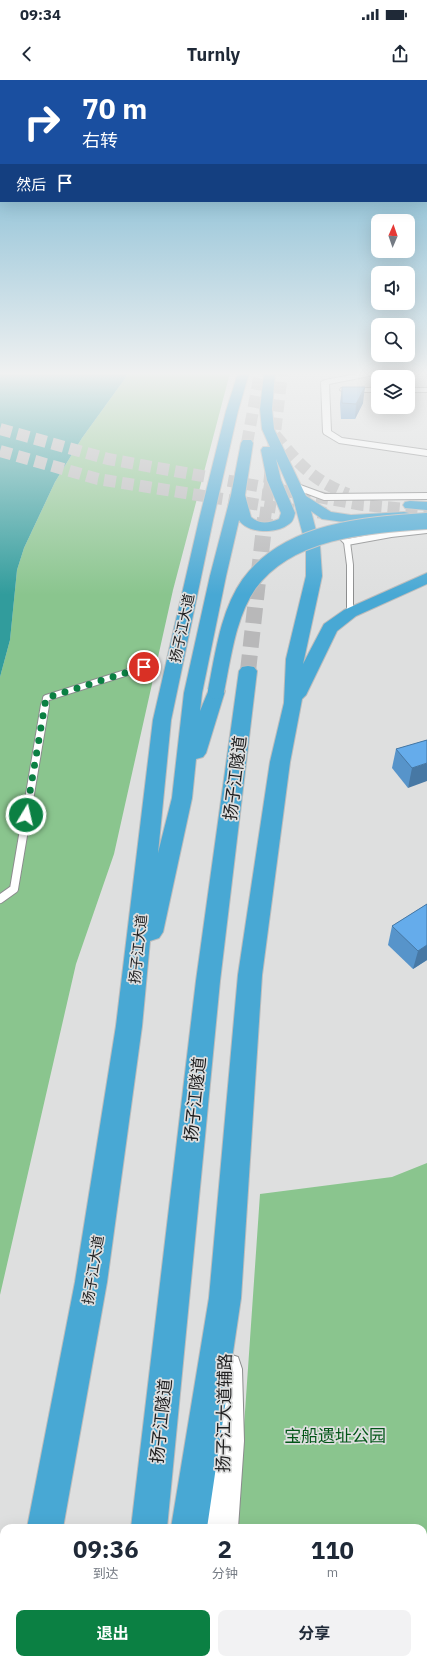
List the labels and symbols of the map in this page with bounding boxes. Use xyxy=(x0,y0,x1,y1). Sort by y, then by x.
north arrow xyxy=(371,214,415,258)
street label: 扬子江大道 xyxy=(166,592,198,664)
pin xyxy=(127,650,161,684)
street label: 扬子江隧道 xyxy=(219,734,251,822)
position arrow xyxy=(5,794,47,836)
street label: 扬子江大道 xyxy=(125,913,151,985)
street label: 扬子江隧道 xyxy=(180,1056,210,1142)
street label: 扬子江大道 xyxy=(79,1234,107,1306)
street label: 扬子江大道辅路 xyxy=(212,1353,236,1473)
street label: 扬子江隧道 xyxy=(146,1378,176,1464)
park label: 宝船遗址公园 xyxy=(284,1425,386,1447)

